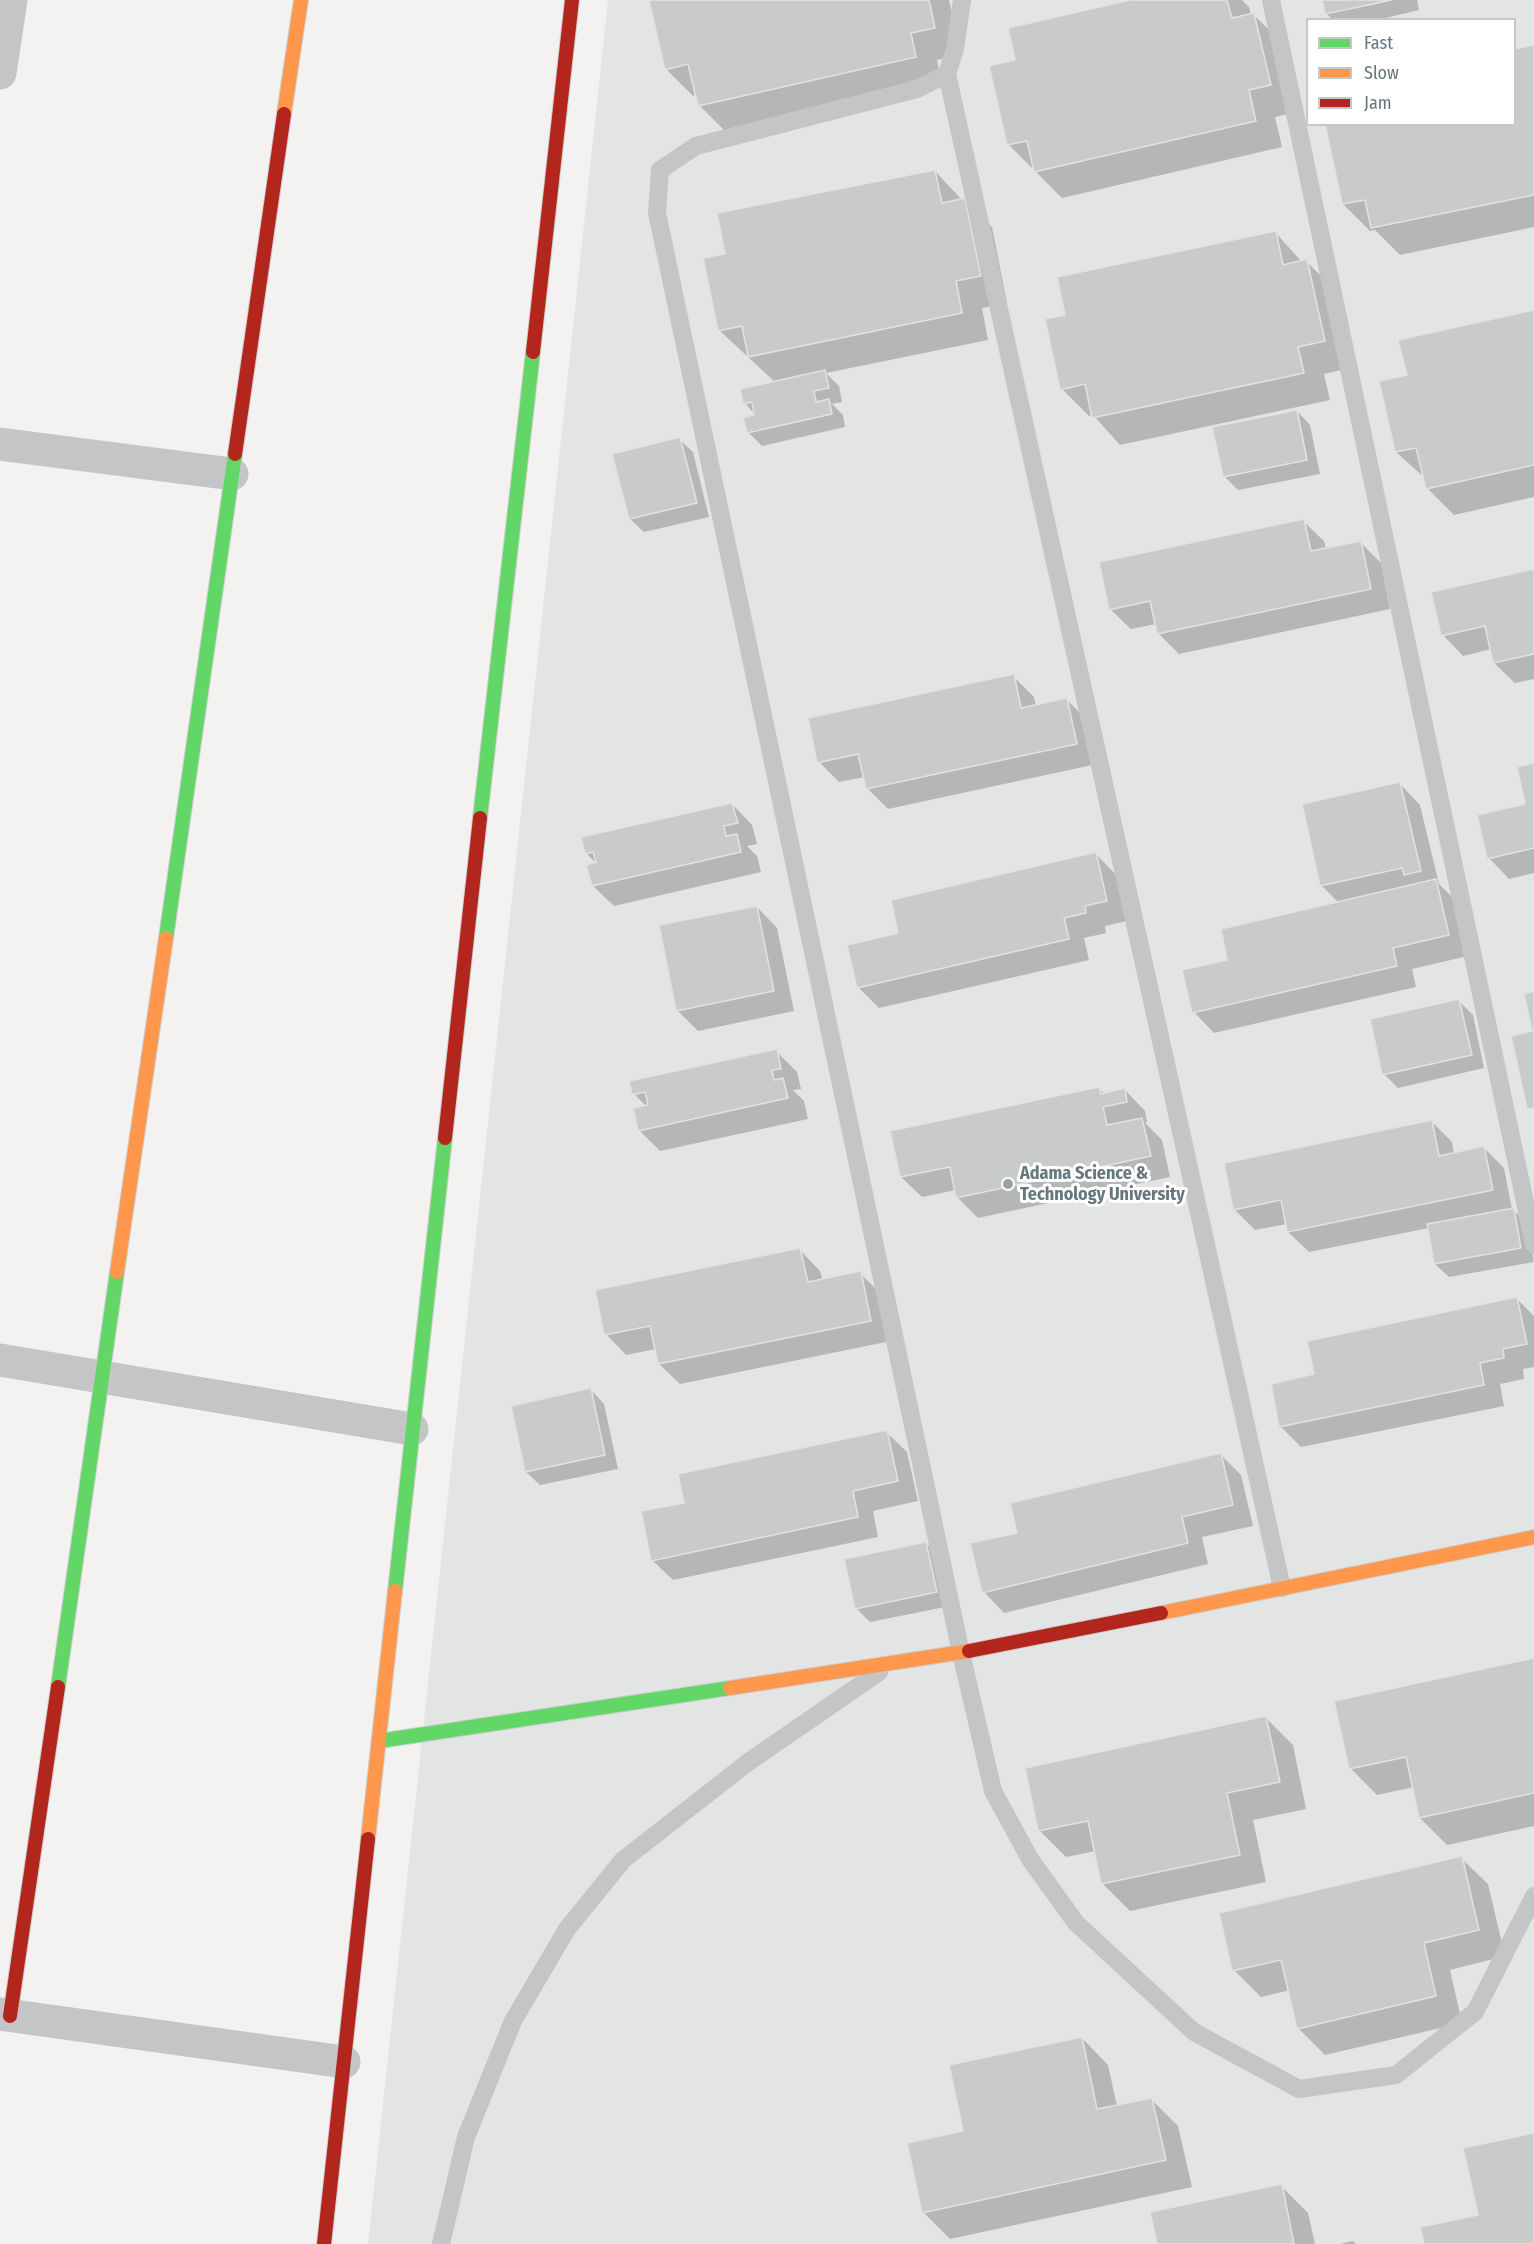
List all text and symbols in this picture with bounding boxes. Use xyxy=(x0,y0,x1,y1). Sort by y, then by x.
legend xyxy=(1306,18,1516,126)
text: Fast xyxy=(1364,32,1393,54)
text: Slow xyxy=(1364,62,1399,84)
text: Jam xyxy=(1364,92,1392,114)
place label: Adama Science & Technology University xyxy=(1020,1163,1185,1206)
marker: Adama Science & Technology University xyxy=(1001,1177,1015,1191)

